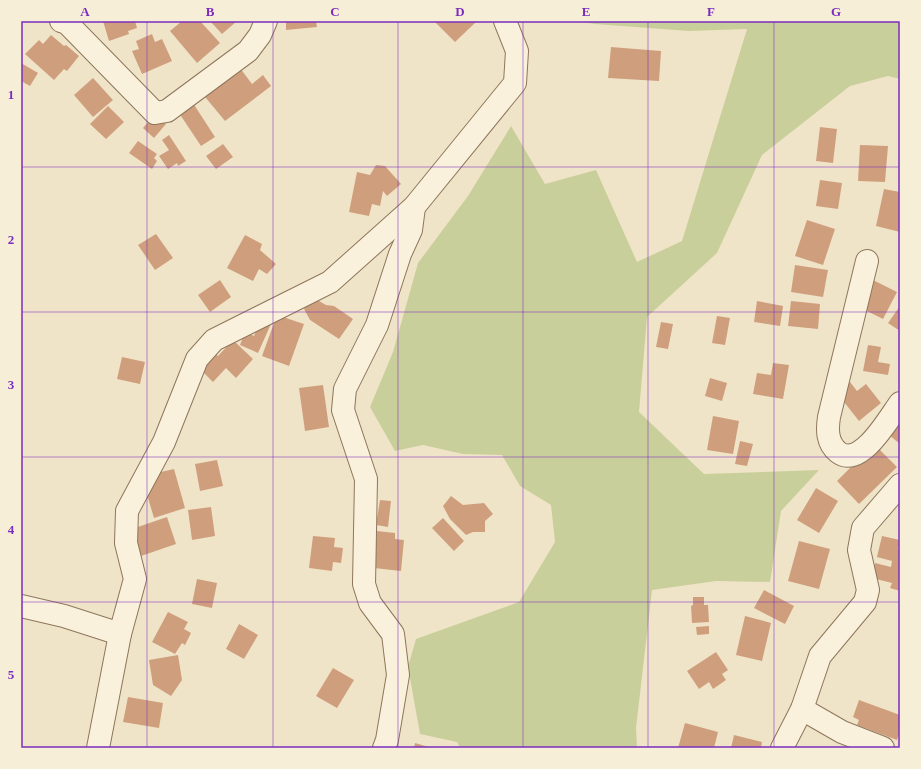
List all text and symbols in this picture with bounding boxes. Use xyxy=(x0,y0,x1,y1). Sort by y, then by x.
text: A xyxy=(80,4,90,19)
text: B xyxy=(206,4,215,19)
text: C xyxy=(330,4,340,19)
text: D xyxy=(455,4,465,19)
text: E xyxy=(582,4,590,19)
text: F xyxy=(707,4,715,19)
text: G xyxy=(831,4,841,19)
text: 1 xyxy=(8,87,14,102)
text: 2 xyxy=(8,232,14,247)
text: 3 xyxy=(8,377,15,392)
text: 4 xyxy=(8,522,15,537)
text: 5 xyxy=(8,667,15,682)

